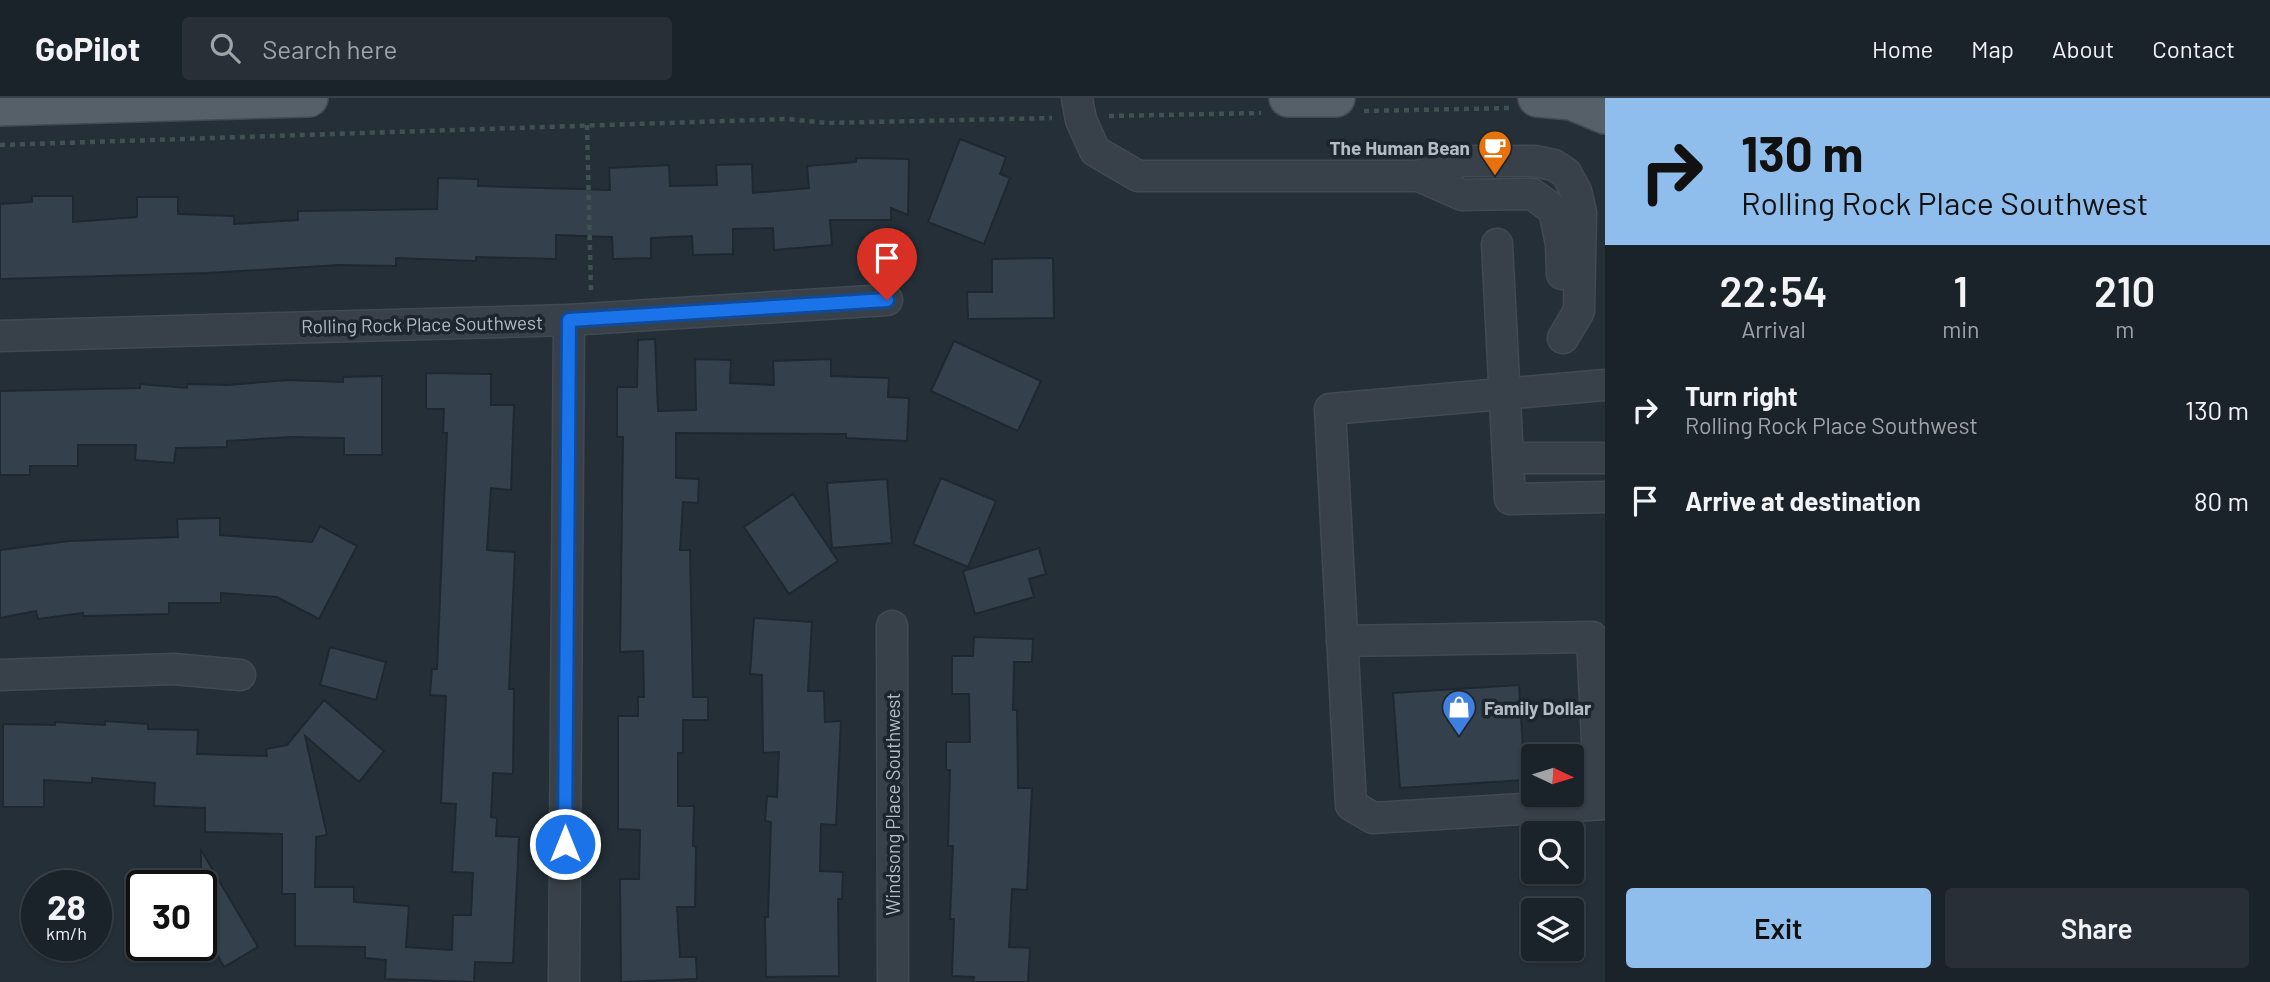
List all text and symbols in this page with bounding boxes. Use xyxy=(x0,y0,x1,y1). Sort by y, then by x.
search box xyxy=(182,17,672,80)
text: GoPilot xyxy=(35,28,140,68)
icon: search xyxy=(206,29,244,67)
text: Search here xyxy=(262,33,397,64)
text: Home xyxy=(1872,34,1933,63)
text: Map xyxy=(1971,34,2014,63)
text: About xyxy=(2052,34,2114,63)
text: Contact xyxy=(2152,34,2235,63)
text: 130 m xyxy=(1741,123,1863,182)
icon: right xyxy=(1626,126,1717,217)
cafe icon: The Human Bean xyxy=(1476,128,1514,177)
place label: The Human Bean xyxy=(1330,136,1470,159)
text: Rolling Rock Place Southwest xyxy=(1741,183,2148,221)
pin xyxy=(857,228,917,300)
icon: arrive xyxy=(868,239,906,277)
text: 22:54 xyxy=(1720,265,1828,315)
text: 1 xyxy=(1953,265,1968,315)
text: 210 xyxy=(2094,265,2155,315)
street label: Rolling Rock Place Southwest xyxy=(301,310,543,338)
text: Arrival xyxy=(1741,315,1806,343)
text: min xyxy=(1942,315,1979,343)
text: m xyxy=(2115,315,2134,343)
text: Turn right xyxy=(1685,380,1798,411)
icon: right xyxy=(1626,391,1664,429)
text: 130 m xyxy=(2185,394,2249,425)
text: Rolling Rock Place Southwest xyxy=(1685,411,1978,439)
icon: arrive xyxy=(1626,482,1664,520)
text: Arrive at destination xyxy=(1685,485,1921,516)
text: 80 m xyxy=(2194,485,2249,516)
shop icon: Family Dollar xyxy=(1440,688,1478,737)
street label: Windsong Place Southwest xyxy=(881,693,904,915)
place label: Family Dollar xyxy=(1484,696,1592,719)
north arrow xyxy=(1521,744,1584,807)
map controls xyxy=(1521,744,1584,961)
position arrow xyxy=(528,807,602,881)
button: search xyxy=(1521,821,1584,884)
speed limit sign: 30 xyxy=(126,870,217,961)
text: 28 xyxy=(47,885,86,927)
button: Exit xyxy=(1626,888,1931,968)
button: Share xyxy=(1945,888,2249,968)
button: layers xyxy=(1521,898,1584,961)
text: km/h xyxy=(46,922,87,944)

